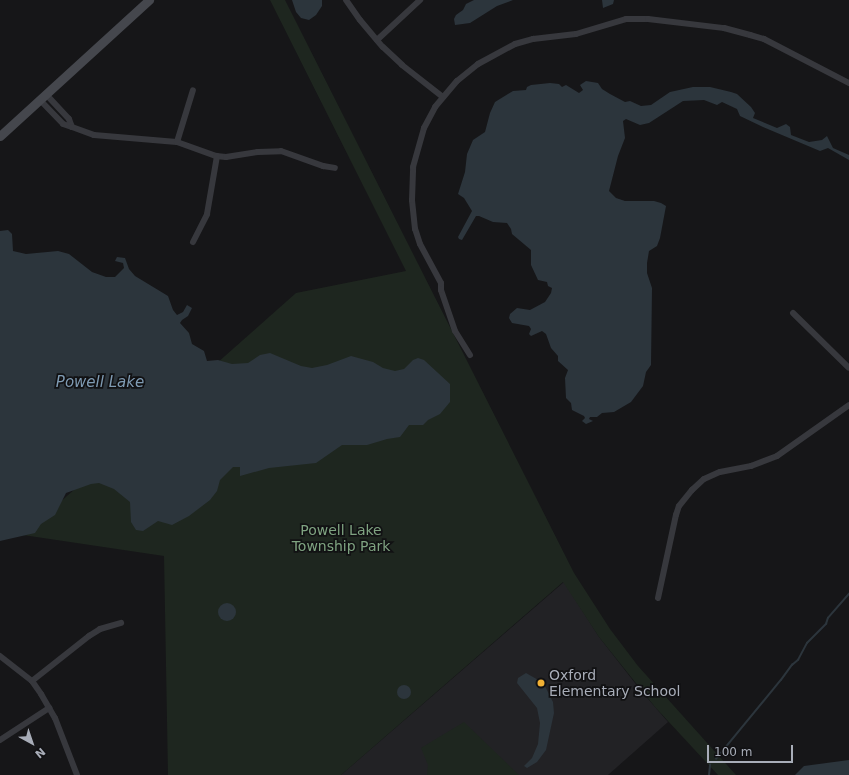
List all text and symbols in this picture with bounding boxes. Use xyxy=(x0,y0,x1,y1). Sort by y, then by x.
water label: Powell Lake xyxy=(56,374,144,392)
park label: Powell Lake Township Park xyxy=(292,522,390,554)
place label: Oxford Elementary School xyxy=(549,667,681,700)
marker: Oxford Elementary School xyxy=(536,678,546,688)
north arrow xyxy=(12,723,52,763)
scale bar xyxy=(709,737,795,763)
text: N xyxy=(32,745,48,761)
text: 100 m xyxy=(714,745,752,759)

